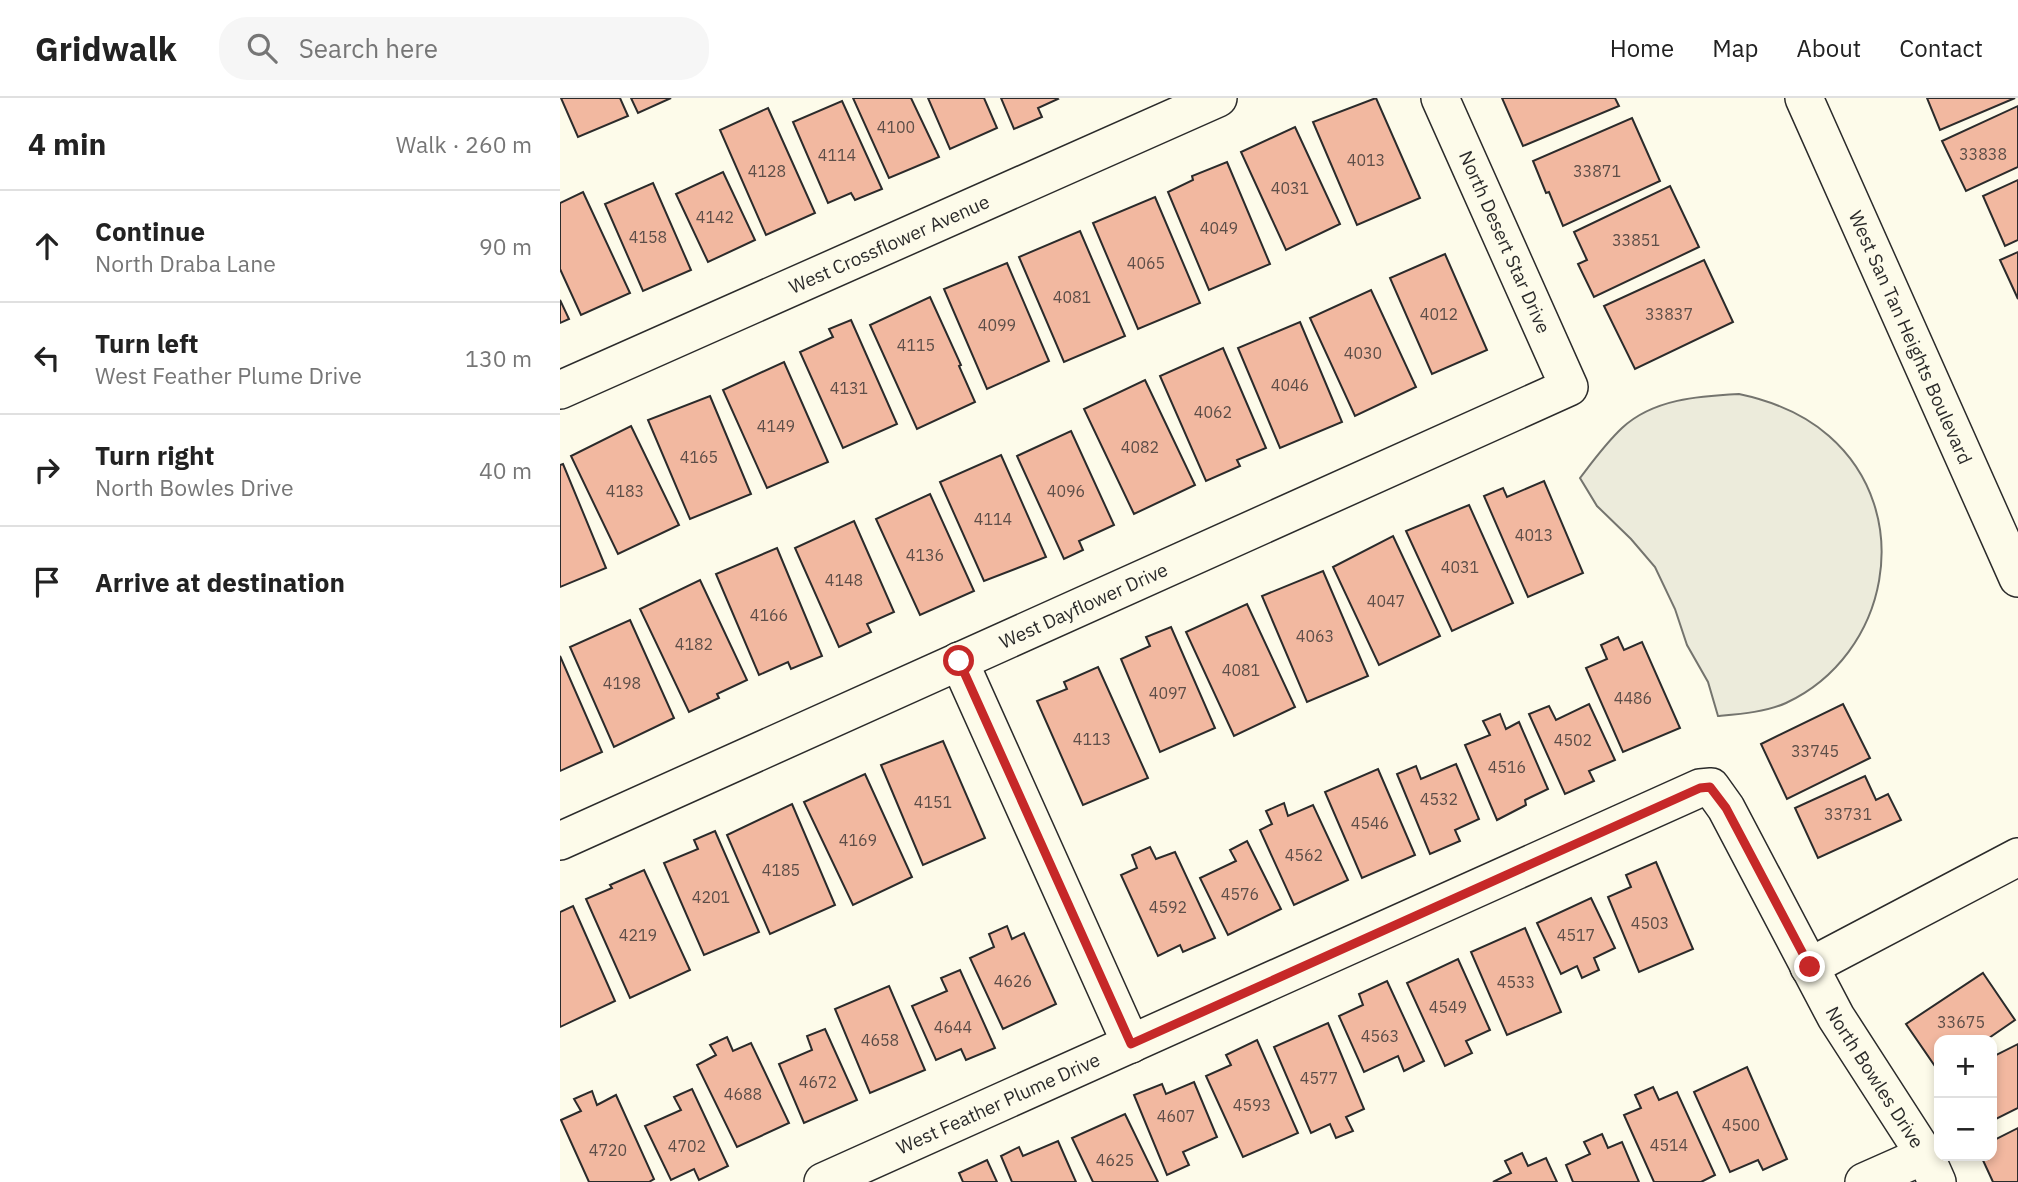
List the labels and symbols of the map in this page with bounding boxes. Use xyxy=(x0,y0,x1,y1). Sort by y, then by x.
house number: 4100 xyxy=(877,117,915,137)
house number: 33838 xyxy=(1959,144,2007,164)
house number: 4114 xyxy=(818,145,856,165)
street label: North Desert Star Drive xyxy=(1454,147,1556,337)
house number: 4013 xyxy=(1347,150,1385,170)
house number: 4128 xyxy=(748,161,786,181)
house number: 33871 xyxy=(1573,161,1621,181)
house number: 4031 xyxy=(1271,178,1309,198)
street label: West Crossflower Avenue xyxy=(785,189,993,299)
house number: 4142 xyxy=(696,207,734,227)
street label: West San Tan Heights Boulevard xyxy=(1844,207,1978,468)
house number: 4049 xyxy=(1200,218,1238,238)
house number: 4158 xyxy=(629,227,667,247)
house number: 33851 xyxy=(1612,230,1660,250)
house number: 4065 xyxy=(1127,253,1165,273)
house number: 4081 xyxy=(1053,287,1091,307)
house number: 4012 xyxy=(1420,304,1458,324)
house number: 33837 xyxy=(1645,304,1693,324)
house number: 4099 xyxy=(978,315,1016,335)
house number: 4115 xyxy=(897,335,935,355)
house number: 4030 xyxy=(1344,343,1382,363)
house number: 4046 xyxy=(1271,375,1309,395)
house number: 4131 xyxy=(830,378,868,398)
house number: 4062 xyxy=(1194,402,1232,422)
house number: 4149 xyxy=(757,416,795,436)
house number: 4082 xyxy=(1121,437,1159,457)
house number: 4165 xyxy=(680,447,718,467)
house number: 4183 xyxy=(606,481,644,501)
house number: 4096 xyxy=(1047,481,1085,501)
house number: 4114 xyxy=(974,509,1012,529)
house number: 4013 xyxy=(1515,525,1553,545)
house number: 4136 xyxy=(906,545,944,565)
street label: West Dayflower Drive xyxy=(995,557,1171,654)
house number: 4031 xyxy=(1441,557,1479,577)
house number: 4148 xyxy=(825,570,863,590)
house number: 4047 xyxy=(1367,591,1405,611)
house number: 4166 xyxy=(750,605,788,625)
house number: 4063 xyxy=(1296,626,1334,646)
house number: 4182 xyxy=(675,634,713,654)
route start xyxy=(943,645,974,676)
house number: 4081 xyxy=(1222,660,1260,680)
house number: 4198 xyxy=(603,673,641,693)
house number: 4097 xyxy=(1149,683,1187,703)
house number: 4486 xyxy=(1614,688,1652,708)
house number: 4113 xyxy=(1073,729,1111,749)
house number: 4502 xyxy=(1554,730,1592,750)
house number: 33745 xyxy=(1791,741,1839,761)
house number: 4516 xyxy=(1488,757,1526,777)
house number: 4532 xyxy=(1420,789,1458,809)
house number: 4151 xyxy=(914,792,952,812)
house number: 33731 xyxy=(1824,804,1872,824)
house number: 4546 xyxy=(1351,813,1389,833)
house number: 4169 xyxy=(839,830,877,850)
house number: 4562 xyxy=(1285,845,1323,865)
house number: 4185 xyxy=(762,860,800,880)
house number: 4576 xyxy=(1221,884,1259,904)
house number: 4201 xyxy=(692,887,730,907)
house number: 4592 xyxy=(1149,897,1187,917)
house number: 4503 xyxy=(1631,913,1669,933)
house number: 4219 xyxy=(619,925,657,945)
house number: 4517 xyxy=(1557,925,1595,945)
route end xyxy=(1794,951,1825,982)
house number: 4626 xyxy=(994,971,1032,991)
house number: 4533 xyxy=(1497,972,1535,992)
house number: 4549 xyxy=(1429,997,1467,1017)
street label: North Bowles Drive xyxy=(1820,1002,1929,1153)
house number: 33675 xyxy=(1937,1012,1985,1032)
house number: 4644 xyxy=(934,1017,972,1037)
house number: 4563 xyxy=(1361,1026,1399,1046)
house number: 4658 xyxy=(861,1030,899,1050)
street label: West Feather Plume Drive xyxy=(893,1047,1104,1159)
house number: 4577 xyxy=(1300,1068,1338,1088)
house number: 4672 xyxy=(799,1072,837,1092)
house number: 4688 xyxy=(724,1084,762,1104)
house number: 4593 xyxy=(1233,1095,1271,1115)
house number: 4607 xyxy=(1157,1106,1195,1126)
house number: 4500 xyxy=(1722,1115,1760,1135)
house number: 4514 xyxy=(1650,1135,1688,1155)
house number: 4702 xyxy=(668,1136,706,1156)
house number: 4720 xyxy=(589,1140,627,1160)
house number: 4625 xyxy=(1096,1150,1134,1170)

